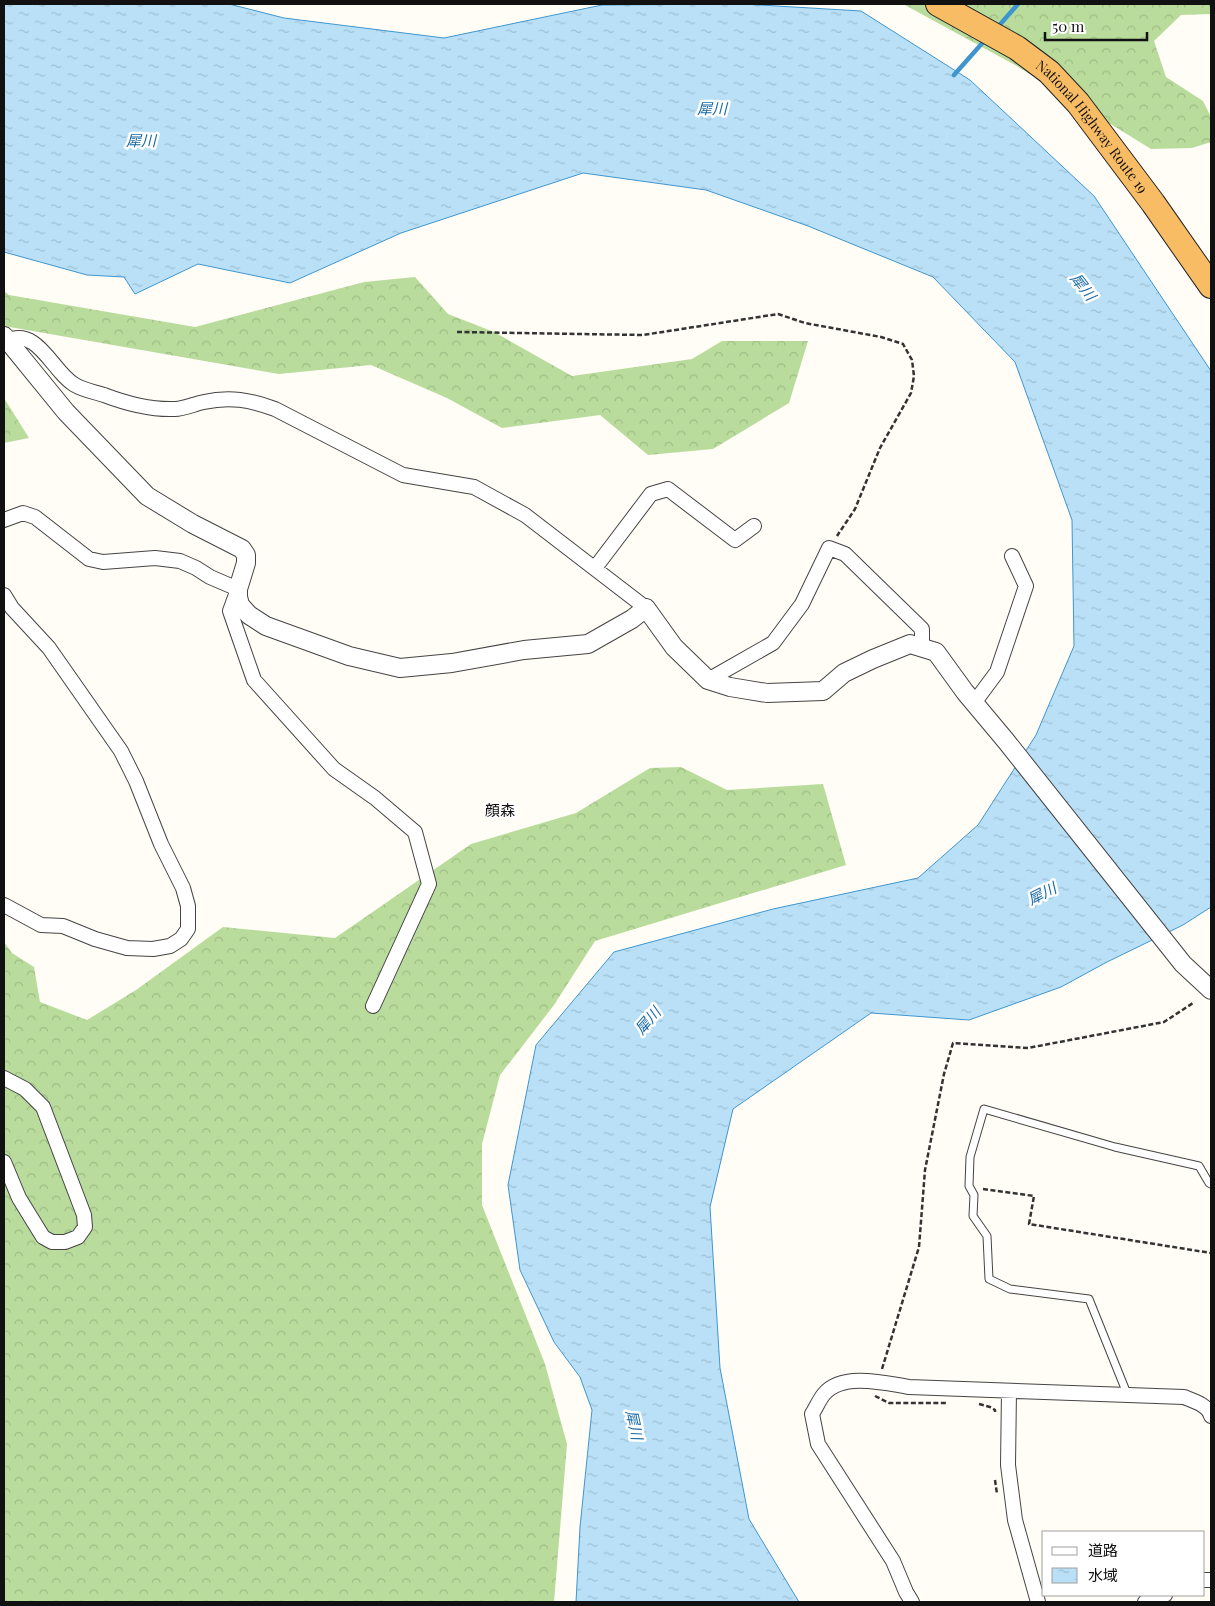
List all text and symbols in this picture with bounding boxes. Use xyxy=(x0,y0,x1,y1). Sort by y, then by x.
scale bar xyxy=(1045,10,1148,42)
text: 50 m xyxy=(1052,16,1085,36)
street label: National Highway Route 19 xyxy=(1032,56,1152,197)
water label: 犀川 xyxy=(697,98,729,118)
water label: 犀川 xyxy=(126,130,158,150)
water label: 犀川 xyxy=(1067,268,1102,306)
district label: 顔森 xyxy=(485,800,515,820)
water label: 犀川 xyxy=(1024,876,1061,909)
water label: 犀川 xyxy=(630,1001,666,1038)
water label: 犀川 xyxy=(622,1408,648,1443)
legend xyxy=(1042,1531,1205,1596)
text: 道路 xyxy=(1088,1540,1118,1560)
text: 水域 xyxy=(1088,1565,1118,1585)

